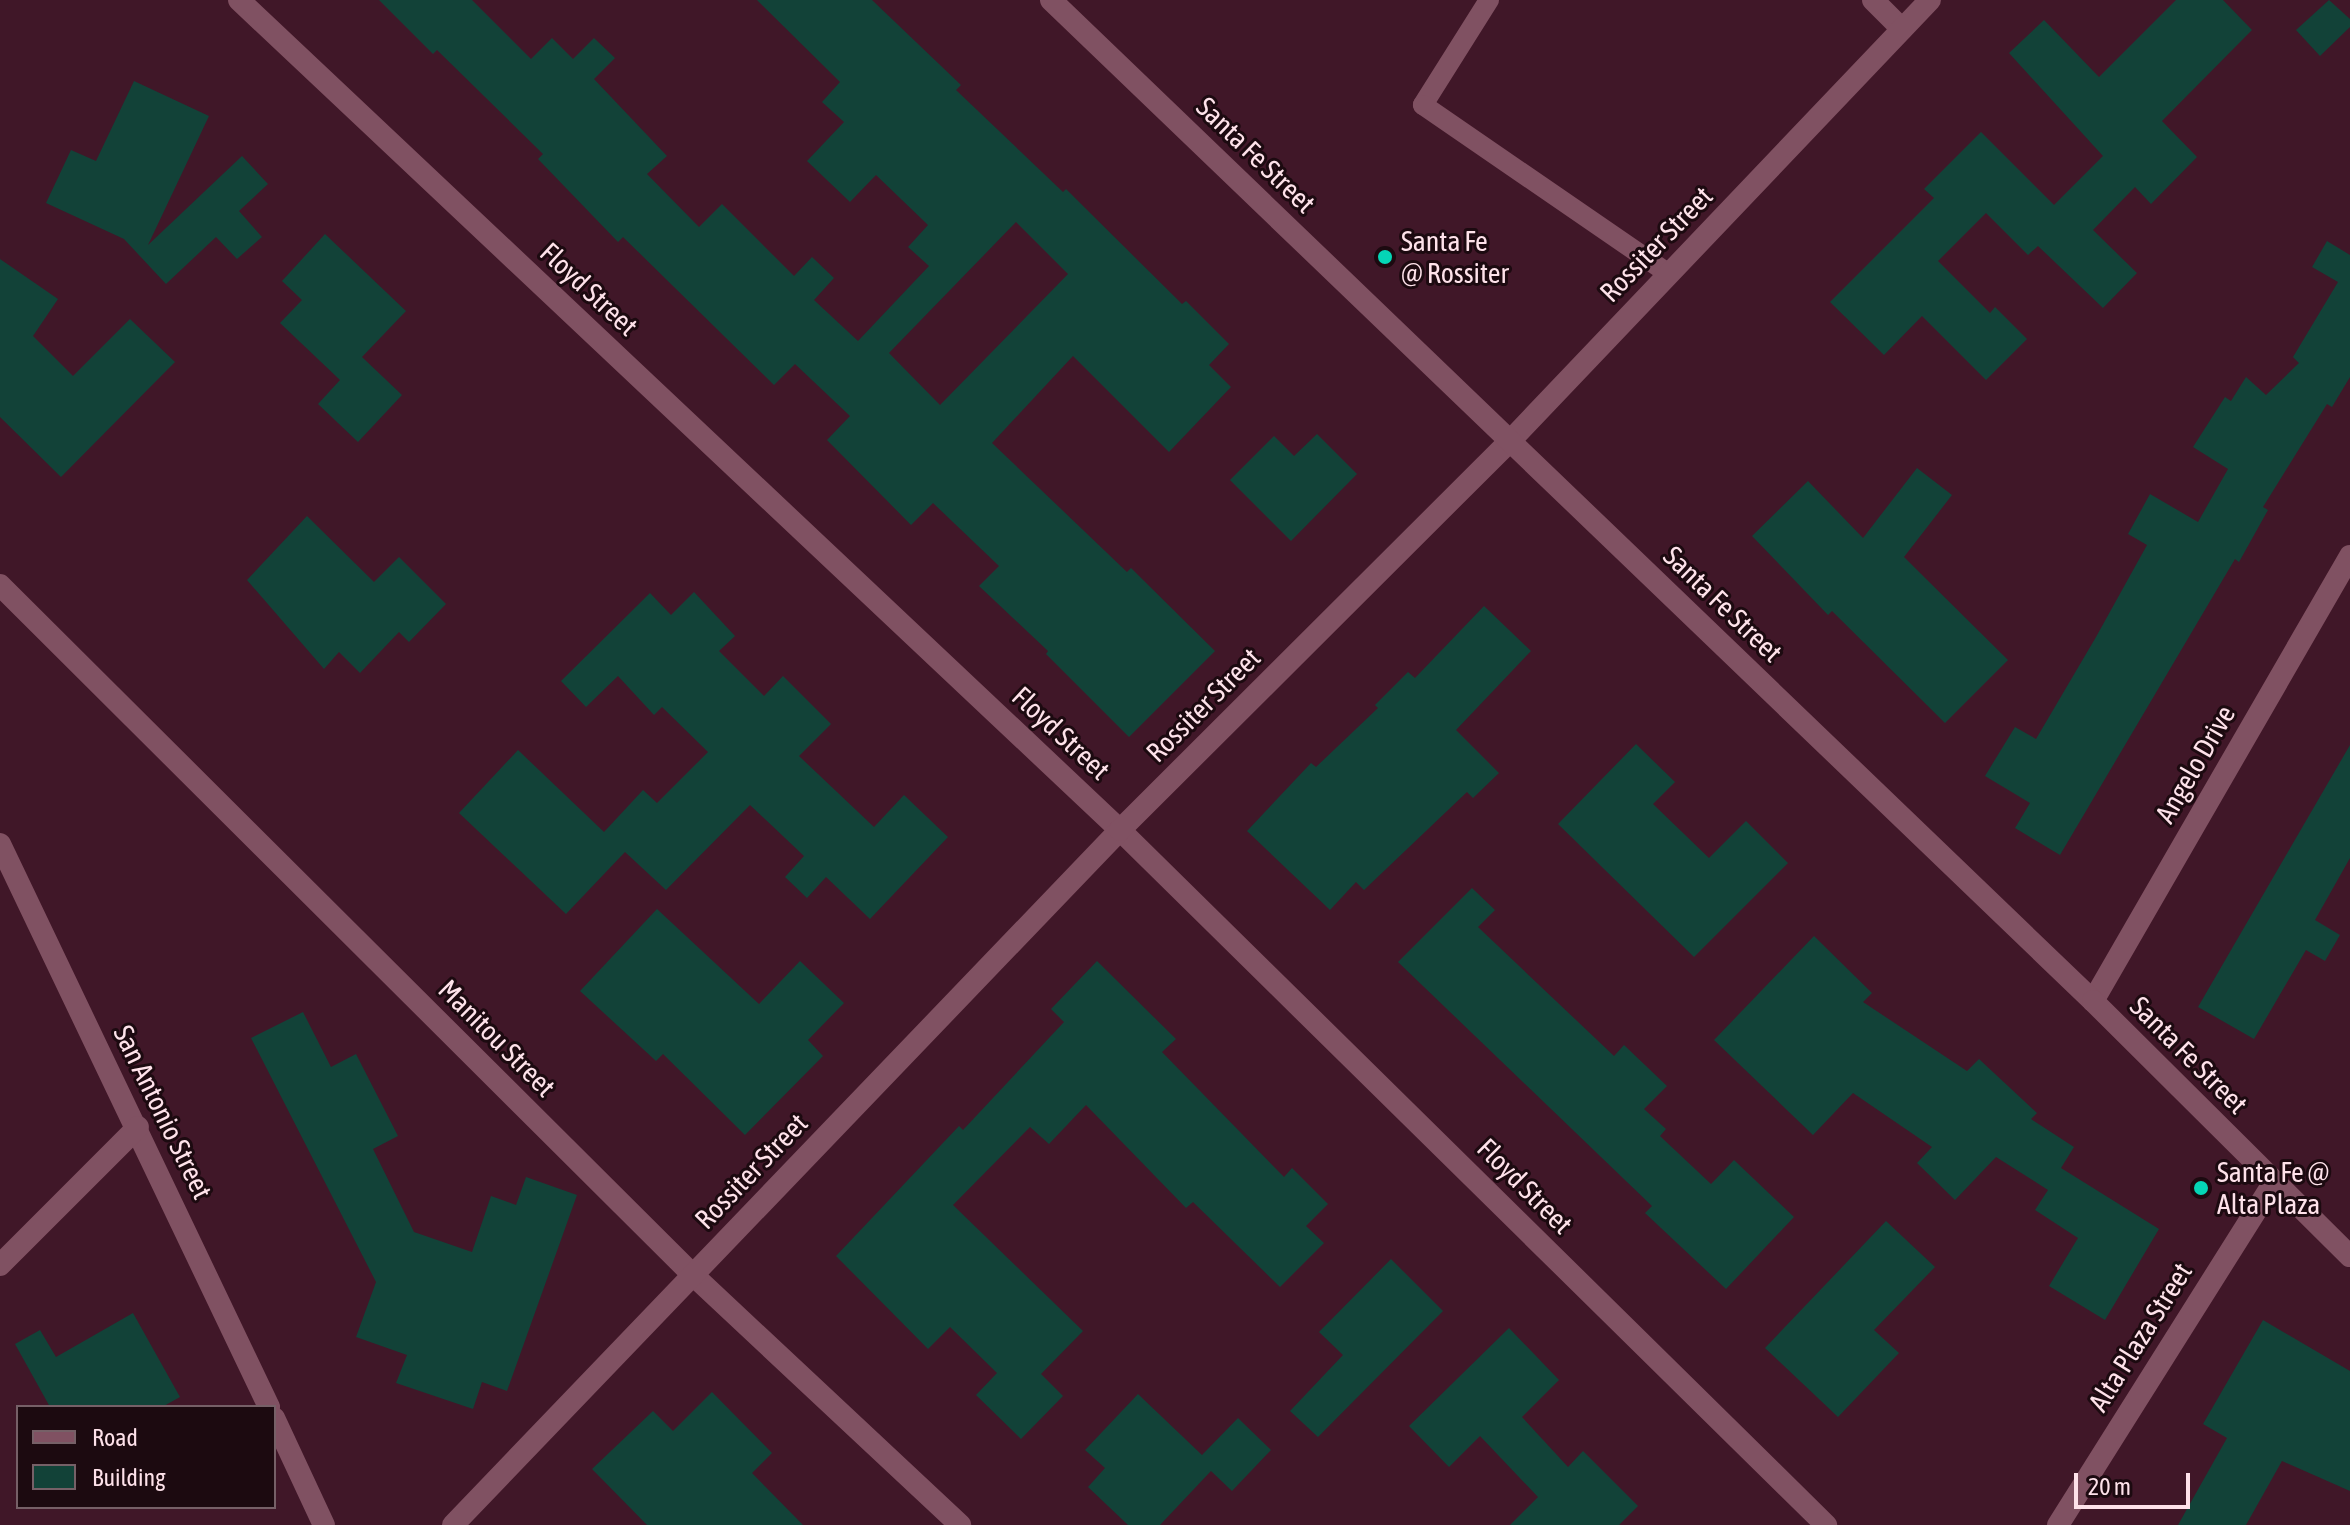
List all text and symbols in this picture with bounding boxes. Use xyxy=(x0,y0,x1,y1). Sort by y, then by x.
street label: Santa Fe Street xyxy=(1190,90,1322,220)
street label: Rossiter Street xyxy=(1593,179,1719,309)
place label: Santa Fe @ Rossiter xyxy=(1401,224,1509,290)
street label: Floyd Street xyxy=(533,235,645,343)
marker: Santa Fe @ Rossiter xyxy=(1376,248,1394,266)
street label: Santa Fe Street xyxy=(1657,539,1789,669)
street label: Rossiter Street xyxy=(1139,641,1267,769)
street label: Floyd Street xyxy=(1005,679,1117,787)
street label: Angelo Drive xyxy=(2148,699,2242,829)
street label: Manitou Street xyxy=(432,973,562,1103)
street label: Santa Fe Street xyxy=(2123,989,2255,1121)
street label: San Antonio Street xyxy=(106,1020,220,1204)
street label: Rossiter Street xyxy=(688,1106,814,1236)
street label: Floyd Street xyxy=(1470,1131,1580,1241)
place label: Santa Fe @ Alta Plaza xyxy=(2217,1155,2329,1221)
marker: Santa Fe @ Alta Plaza xyxy=(2192,1179,2210,1197)
street label: Alta Plaza Street xyxy=(2081,1257,2199,1417)
legend xyxy=(16,1405,276,1509)
text: Road xyxy=(92,1424,138,1451)
scale bar xyxy=(2078,1457,2194,1507)
text: Building xyxy=(92,1464,165,1491)
text: 20 m xyxy=(2088,1473,2131,1500)

